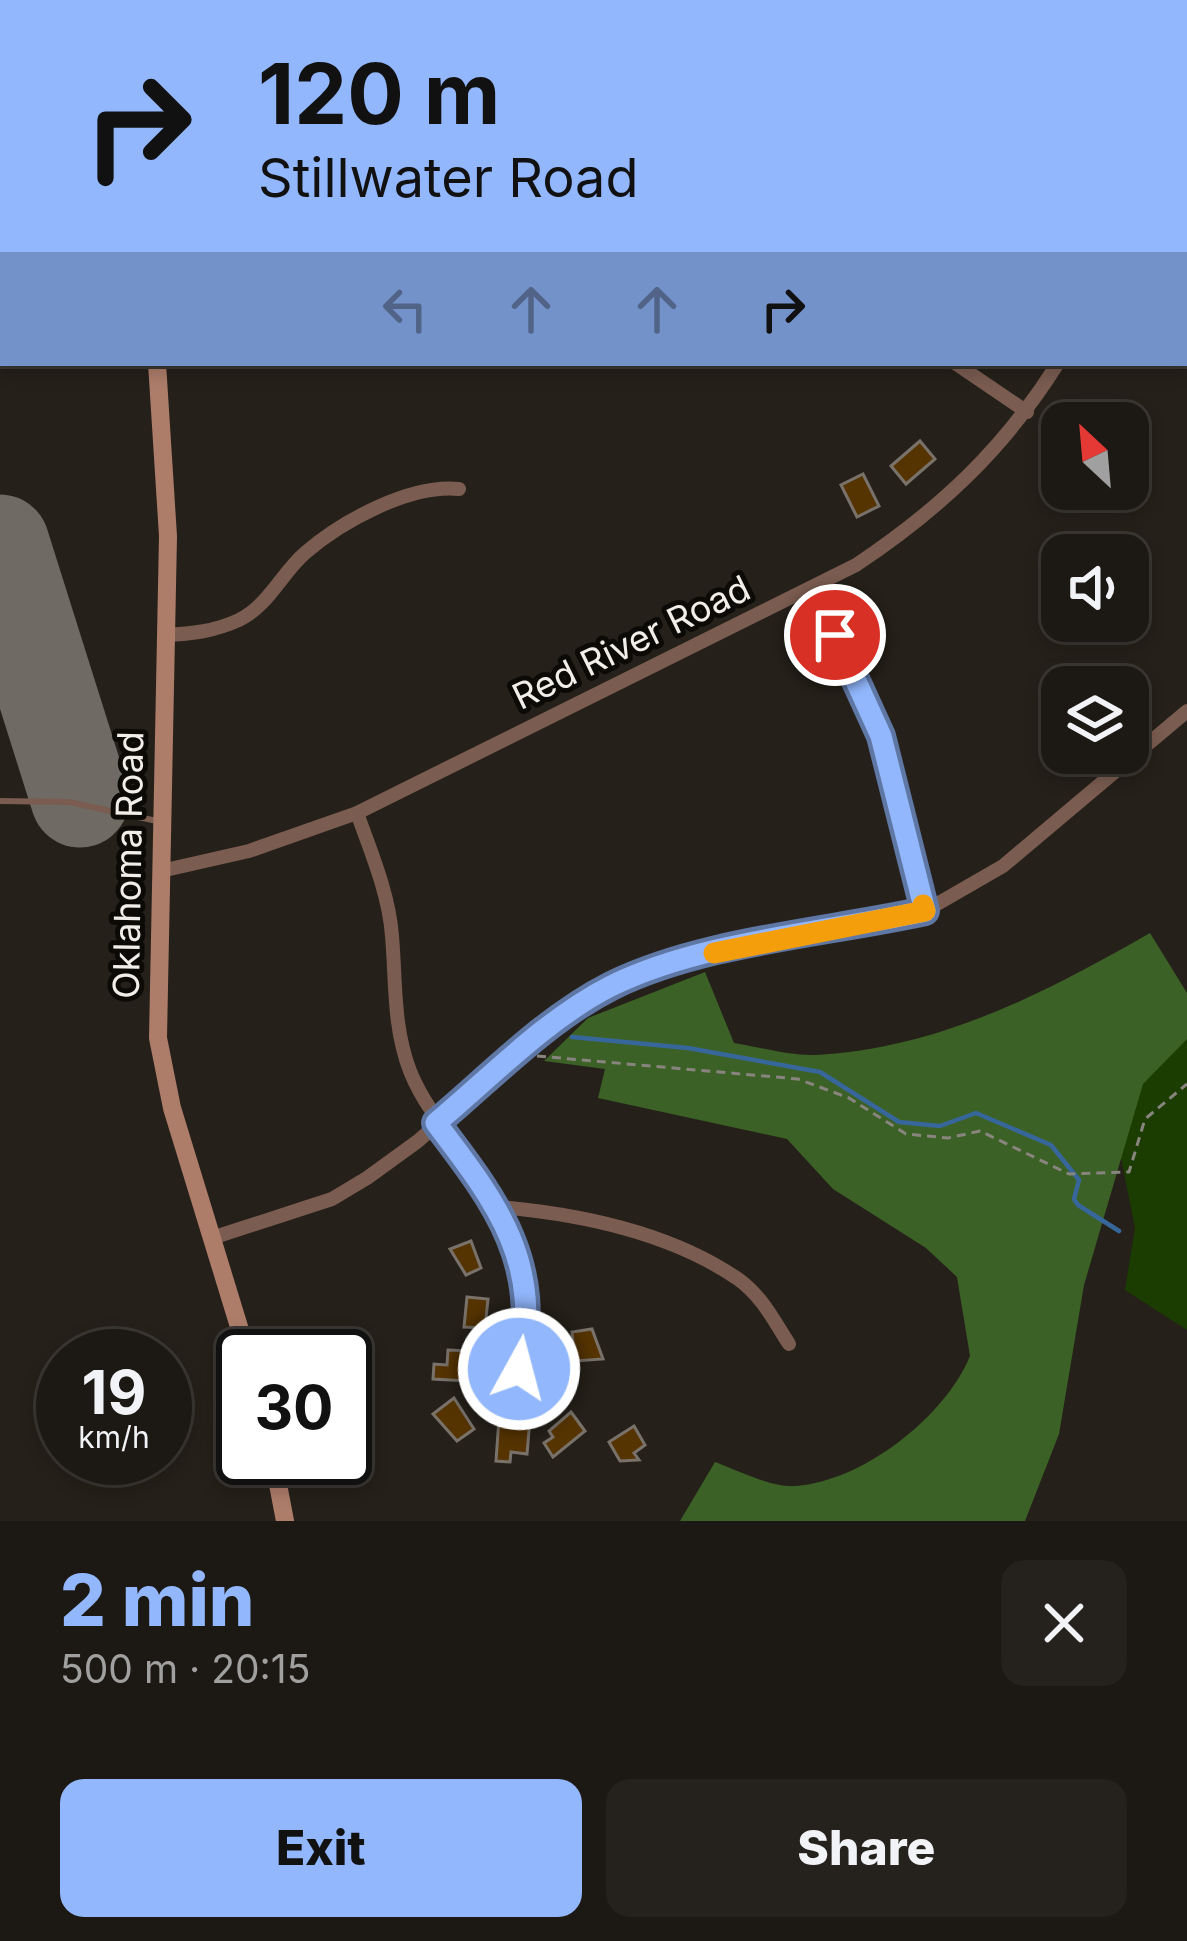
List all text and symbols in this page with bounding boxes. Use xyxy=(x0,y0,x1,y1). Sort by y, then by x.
text: 120 m xyxy=(258,43,500,144)
icon: right xyxy=(60,48,216,204)
text: Stillwater Road xyxy=(258,145,638,210)
icon: left xyxy=(372,276,438,342)
icon: ahead xyxy=(498,276,564,342)
icon: ahead xyxy=(624,276,690,342)
icon: right xyxy=(750,276,816,342)
north arrow xyxy=(1041,402,1149,510)
map controls xyxy=(1041,402,1149,774)
button: sound xyxy=(1041,534,1149,642)
street label: Red River Road xyxy=(505,566,757,718)
pin xyxy=(784,584,886,686)
icon: arrive xyxy=(802,602,868,668)
button: layers xyxy=(1041,666,1149,774)
street label: Oklahoma Road xyxy=(104,731,152,999)
position arrow xyxy=(456,1306,582,1432)
speed limit sign: 30 xyxy=(216,1329,372,1485)
text: 19 xyxy=(82,1356,146,1428)
text: km/h xyxy=(78,1419,150,1455)
text: 2 min xyxy=(60,1556,255,1643)
button: close xyxy=(1001,1560,1127,1686)
text: 500 m · 20:15 xyxy=(60,1645,310,1692)
button: Exit xyxy=(60,1779,582,1917)
button: Share xyxy=(606,1779,1127,1917)

